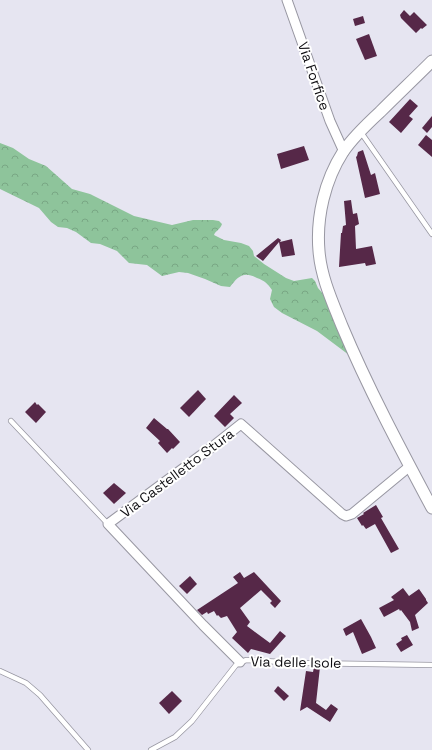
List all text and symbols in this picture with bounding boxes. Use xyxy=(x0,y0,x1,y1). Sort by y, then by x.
street label: Via Forfice xyxy=(294,39,334,113)
street label: Via Castelletto Stura xyxy=(117,424,237,522)
street label: Via delle Isole xyxy=(250,652,342,672)

